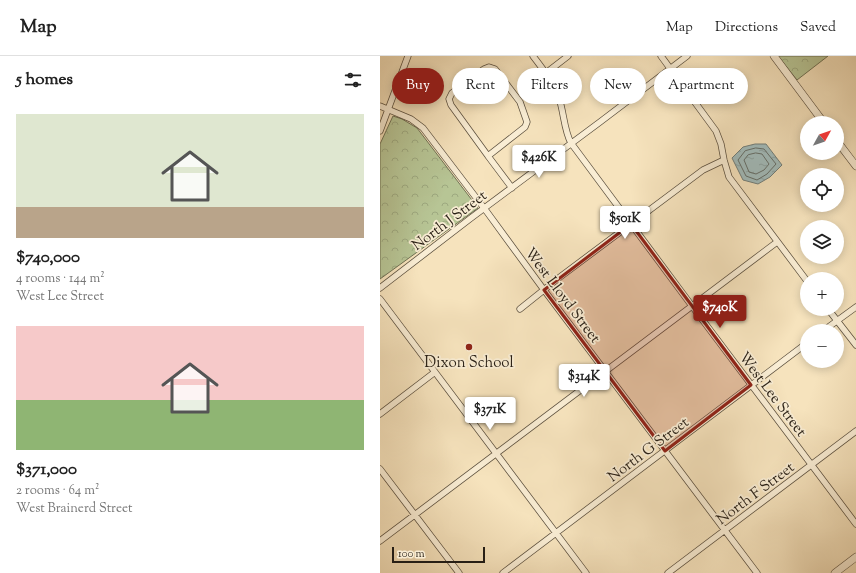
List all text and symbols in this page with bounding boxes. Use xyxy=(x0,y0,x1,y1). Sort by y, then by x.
text: Map xyxy=(20,14,57,41)
text: Map xyxy=(666,18,693,38)
text: Directions xyxy=(715,18,778,38)
text: Saved xyxy=(800,18,836,38)
text: 5 homes xyxy=(16,68,73,92)
chip: Buy xyxy=(392,68,444,104)
chip: Rent xyxy=(452,68,509,104)
chip: Filters xyxy=(517,68,582,104)
chip: New xyxy=(590,68,646,104)
chip: Apartment xyxy=(654,68,748,104)
icon: filters xyxy=(342,69,364,91)
north arrow xyxy=(800,116,844,160)
map controls xyxy=(800,116,844,368)
icon: home xyxy=(154,140,226,212)
pin: $426K xyxy=(511,145,567,179)
text: $426K xyxy=(521,149,557,167)
button: locate xyxy=(800,168,844,212)
street label: North J Street xyxy=(408,186,492,256)
pin: $501K xyxy=(597,206,653,240)
text: $501K xyxy=(609,210,641,228)
button: layers xyxy=(800,220,844,264)
street label: West Lloyd Street xyxy=(519,244,605,348)
text: $740,000 xyxy=(16,246,80,270)
text: 4 rooms · 144 m² xyxy=(16,270,105,288)
button: + xyxy=(800,272,844,316)
text: West Lee Street xyxy=(16,288,104,306)
pin: $740K xyxy=(692,295,748,329)
text: $740K xyxy=(702,299,738,317)
button: − xyxy=(800,324,844,368)
marker: Dixon School xyxy=(464,342,474,352)
street label: West Lee Street xyxy=(733,348,811,442)
icon: home xyxy=(154,352,226,424)
place label: Dixon School xyxy=(424,353,514,374)
pin: $314K xyxy=(556,364,612,398)
text: $314K xyxy=(568,368,600,386)
pin: $371K xyxy=(462,397,518,431)
text: $371K xyxy=(474,401,506,419)
street label: North G Street xyxy=(604,413,694,488)
text: $371,000 xyxy=(16,458,77,482)
street label: North F Street xyxy=(712,458,799,531)
text: 2 rooms · 64 m² xyxy=(16,482,99,500)
text: West Brainerd Street xyxy=(16,500,132,518)
scale bar xyxy=(392,545,485,564)
text: 100 m xyxy=(398,546,425,562)

